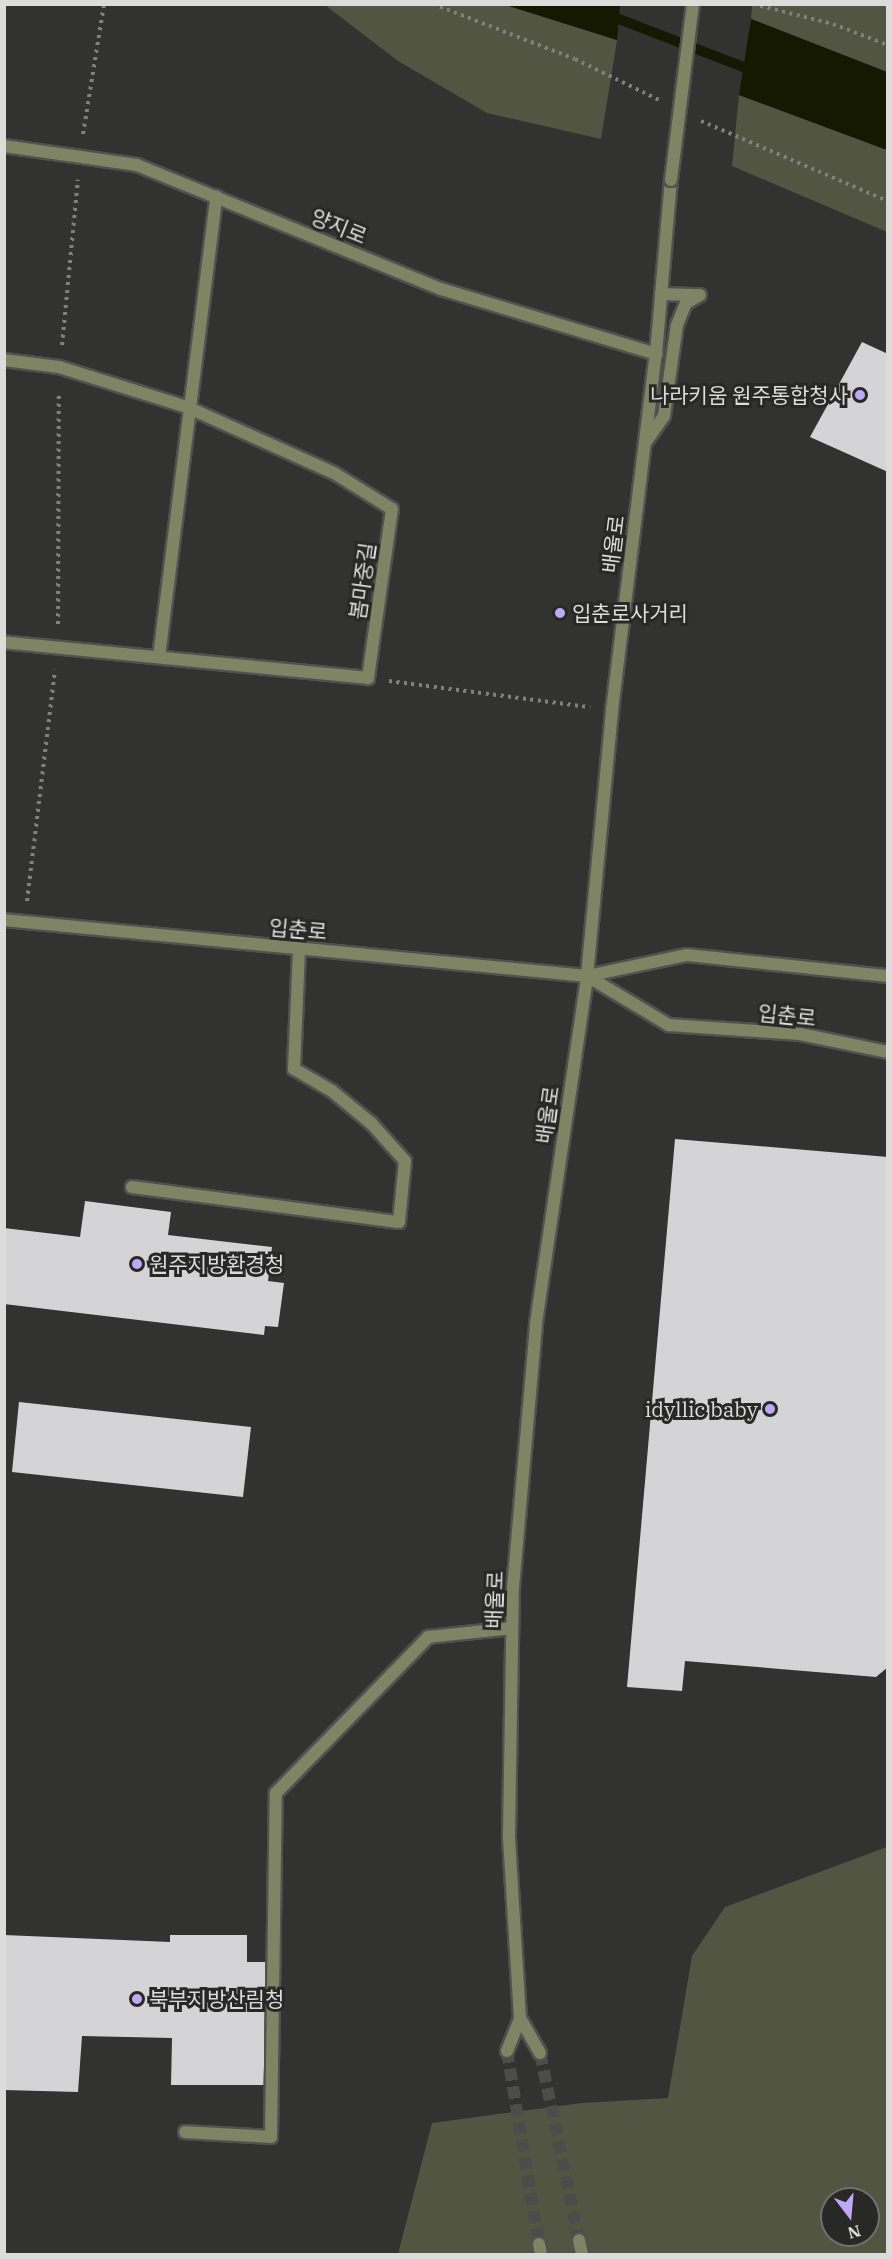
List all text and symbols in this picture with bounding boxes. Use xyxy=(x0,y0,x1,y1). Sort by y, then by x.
street label: 양지로 xyxy=(307,203,371,249)
place label: 나라키움 원주통합청사 xyxy=(650,382,848,408)
marker: 나라키움 원주통합청사 xyxy=(853,388,867,402)
street label: 배울로 xyxy=(597,514,629,574)
street label: 봄마중길 xyxy=(344,541,380,621)
place label: 입춘로사거리 xyxy=(572,600,688,626)
marker: 입춘로사거리 xyxy=(553,606,567,620)
street label: 입춘로 xyxy=(268,914,328,944)
street label: 입춘로 xyxy=(757,999,817,1031)
street label: 배울로 xyxy=(530,1085,564,1145)
place label: 원주지방환경청 xyxy=(149,1251,284,1277)
marker: 원주지방환경청 xyxy=(130,1257,144,1271)
place label: idyllic baby xyxy=(645,1396,758,1422)
marker: idyllic baby xyxy=(763,1402,777,1416)
street label: 배울로 xyxy=(480,1571,508,1629)
place label: 북부지방산림청 xyxy=(149,1986,284,2012)
marker: 북부지방산림청 xyxy=(130,1992,144,2006)
north arrow xyxy=(820,2187,880,2247)
text: N xyxy=(846,2221,863,2244)

